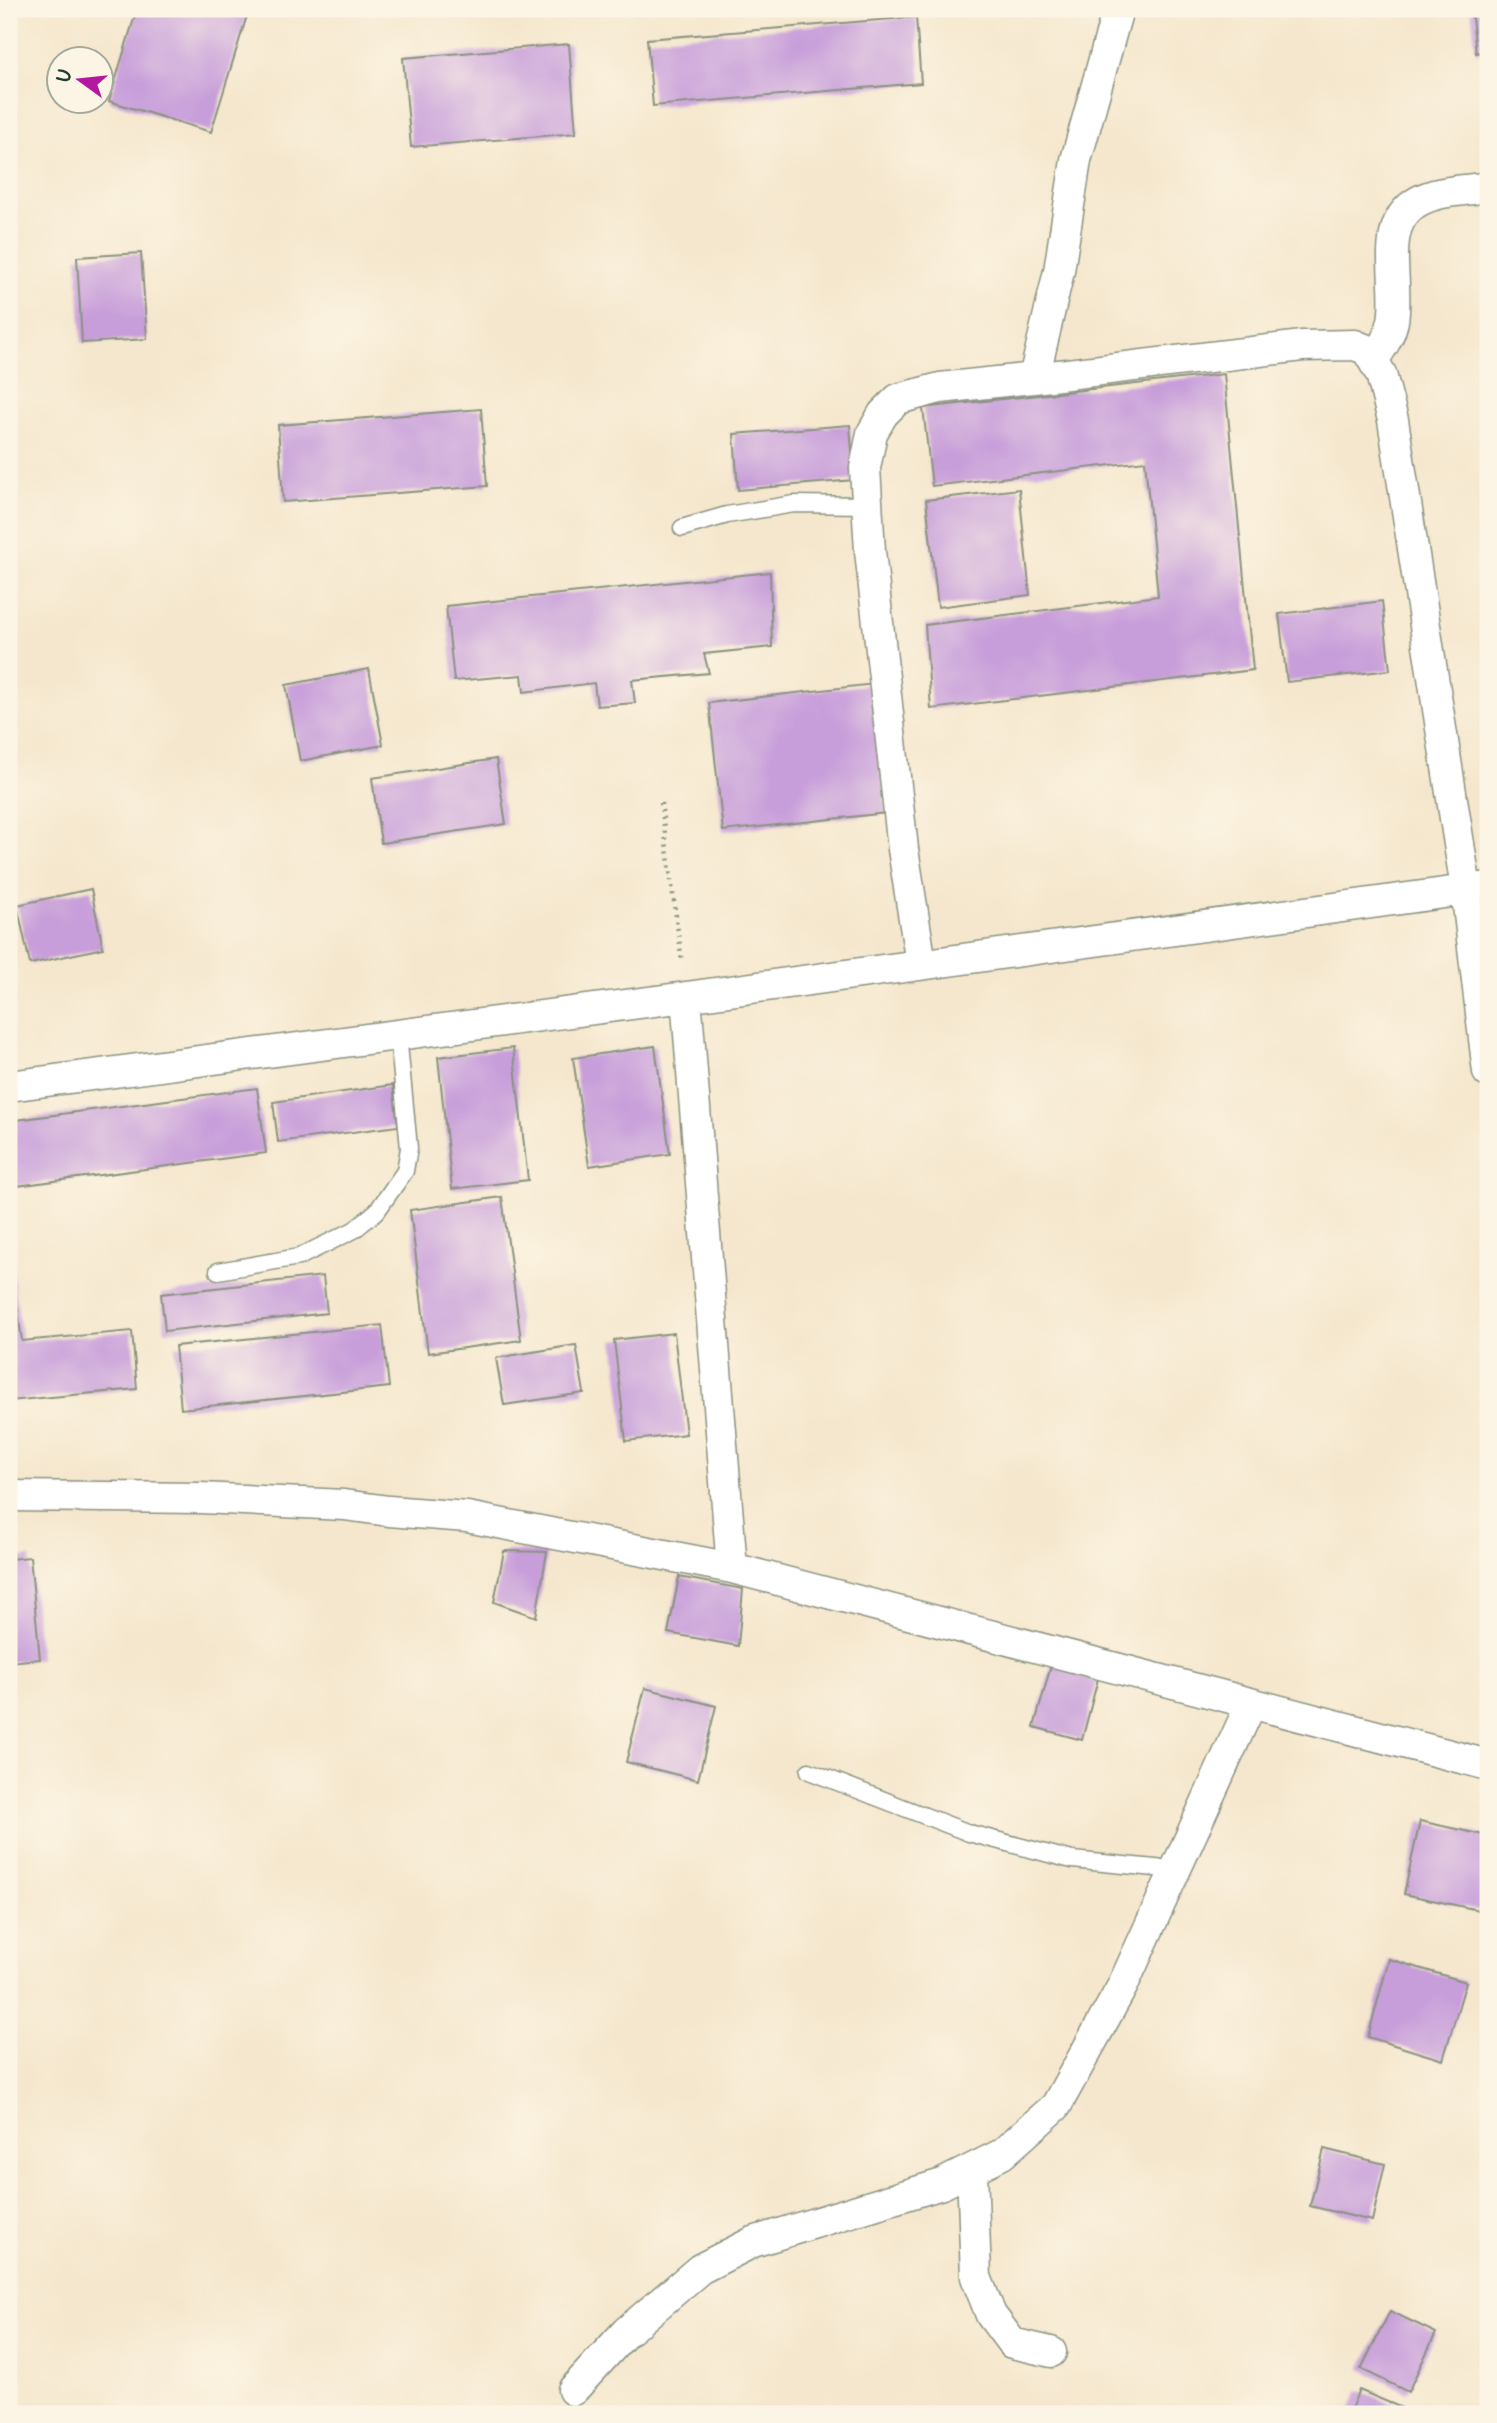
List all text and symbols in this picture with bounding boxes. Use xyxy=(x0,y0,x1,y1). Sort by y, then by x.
north arrow xyxy=(46,46,116,116)
text: U xyxy=(51,67,78,85)

